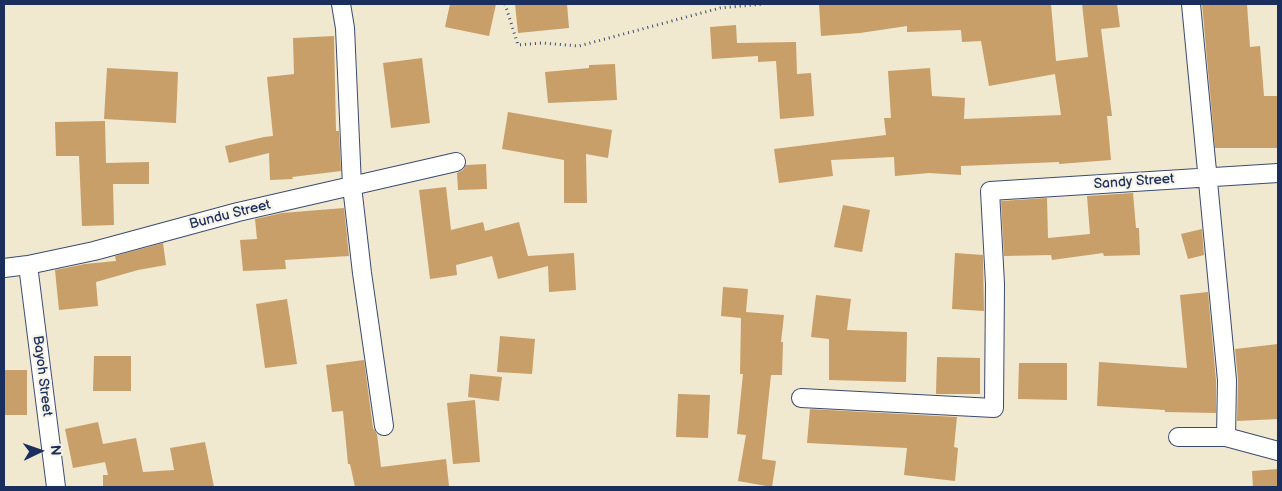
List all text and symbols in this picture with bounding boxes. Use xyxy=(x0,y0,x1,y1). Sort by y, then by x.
street label: Sandy Street xyxy=(1093,171,1175,193)
street label: Bundu Street xyxy=(188,197,272,233)
street label: Bayoh Street xyxy=(29,335,55,417)
north arrow xyxy=(15,426,65,476)
text: N xyxy=(47,444,64,456)

